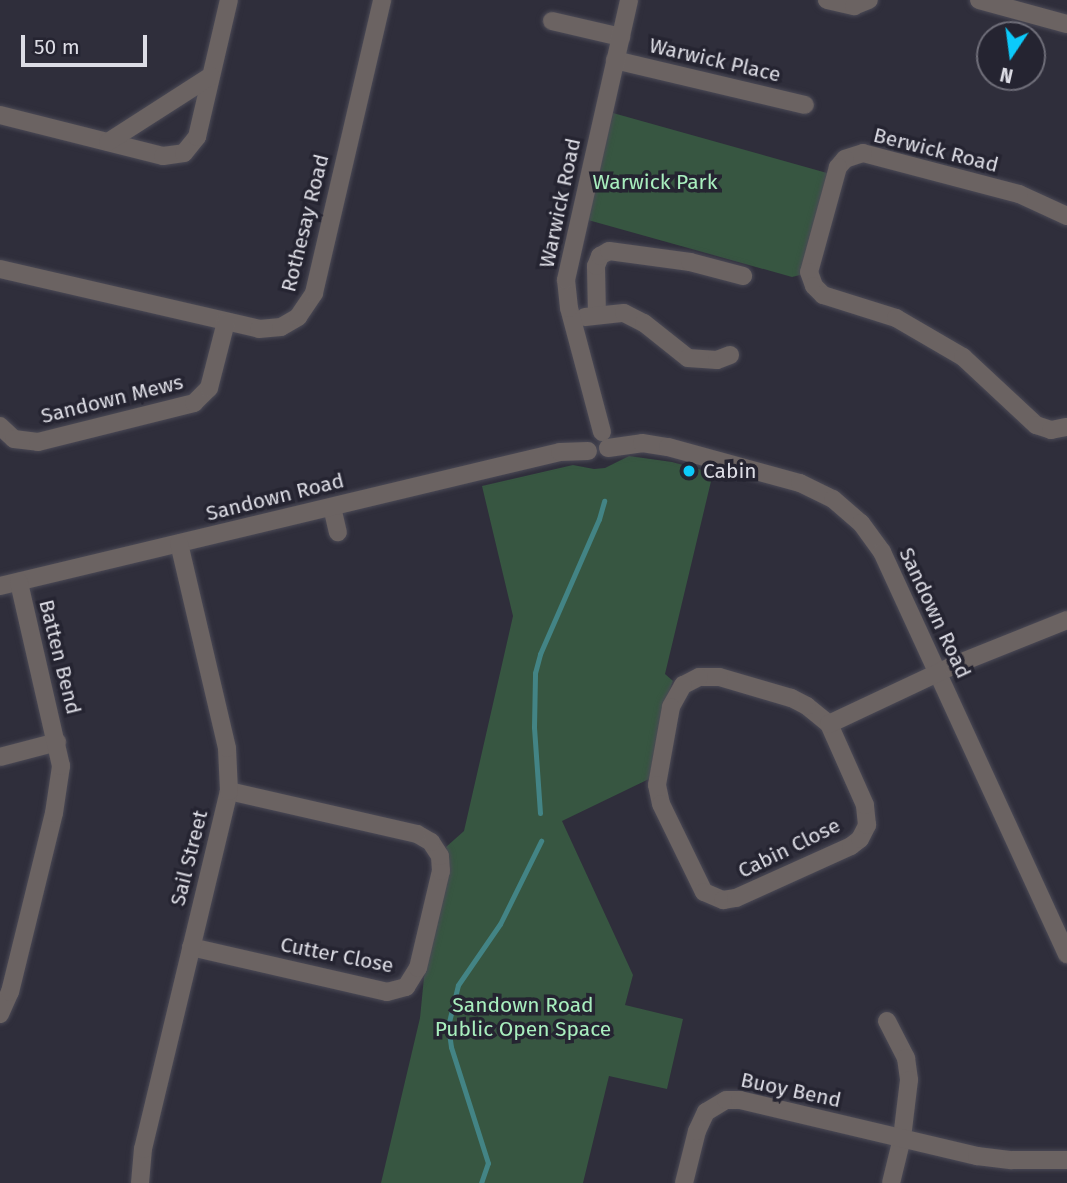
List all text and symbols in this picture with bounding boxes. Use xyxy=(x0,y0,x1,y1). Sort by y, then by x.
scale bar xyxy=(24,21,150,65)
north arrow xyxy=(976,21,1046,91)
street label: Warwick Place xyxy=(647,33,783,87)
text: 50 m xyxy=(34,34,80,60)
text: N xyxy=(998,62,1015,88)
street label: Berwick Road xyxy=(871,122,1001,178)
street label: Warwick Road xyxy=(534,136,586,270)
street label: Rothesay Road xyxy=(276,152,334,294)
park label: Warwick Park xyxy=(593,169,717,195)
street label: Sandown Mews xyxy=(38,369,186,429)
place label: Cabin xyxy=(703,458,757,484)
marker: Cabin xyxy=(681,463,697,479)
street label: Sandown Road xyxy=(203,468,347,526)
street label: Sandown Road xyxy=(894,544,976,682)
street label: Batten Bend xyxy=(34,597,86,717)
street label: Sail Street xyxy=(165,808,213,908)
street label: Cabin Close xyxy=(734,812,844,884)
street label: Cutter Close xyxy=(278,932,396,978)
park label: Sandown Road Public Open Space xyxy=(435,992,611,1042)
street label: Buoy Bend xyxy=(738,1067,844,1113)

